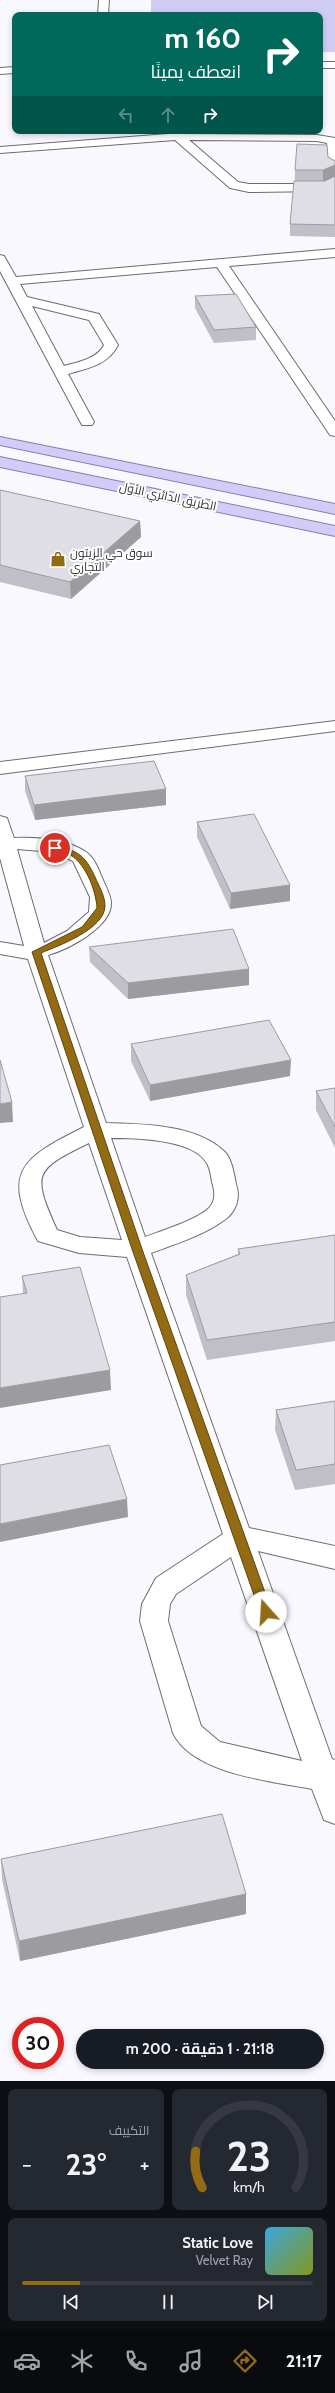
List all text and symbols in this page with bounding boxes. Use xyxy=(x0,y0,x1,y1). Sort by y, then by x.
text: 160 m xyxy=(165,21,241,55)
icon: right xyxy=(255,28,307,80)
text: انعطف يمينًا xyxy=(151,61,241,83)
icon: left xyxy=(115,104,137,126)
icon: ahead xyxy=(157,104,179,126)
icon: right xyxy=(199,104,221,126)
street label: الطريق الدائري الأول xyxy=(118,478,218,517)
place label: سوق حي الزيتون التجاري xyxy=(70,545,153,577)
shop icon: سوق حي الزيتون التجاري xyxy=(49,550,67,568)
pin xyxy=(38,831,72,865)
icon: arrive xyxy=(44,837,66,859)
position arrow xyxy=(245,1591,287,1633)
speed limit sign: 30 xyxy=(12,2017,64,2069)
text: 21:18 · 1 دقيقة · 200 m xyxy=(126,2040,274,2058)
text: التكييف xyxy=(109,2122,150,2138)
text: 23 xyxy=(227,2130,271,2180)
text: 23° xyxy=(65,2146,106,2183)
text: − xyxy=(22,2151,32,2178)
text: + xyxy=(140,2151,150,2178)
text: km/h xyxy=(234,2177,265,2195)
text: Static Love xyxy=(182,2234,253,2252)
text: Velvet Ray xyxy=(196,2252,253,2268)
icon: previous xyxy=(60,2291,82,2313)
icon: pause xyxy=(157,2291,179,2313)
icon: next xyxy=(254,2291,276,2313)
icon: car xyxy=(13,2347,41,2375)
icon: climate xyxy=(68,2347,96,2375)
icon: phone xyxy=(122,2347,150,2375)
icon: music xyxy=(177,2347,205,2375)
icon: directions xyxy=(231,2347,259,2375)
text: 21:17 xyxy=(286,2350,322,2372)

